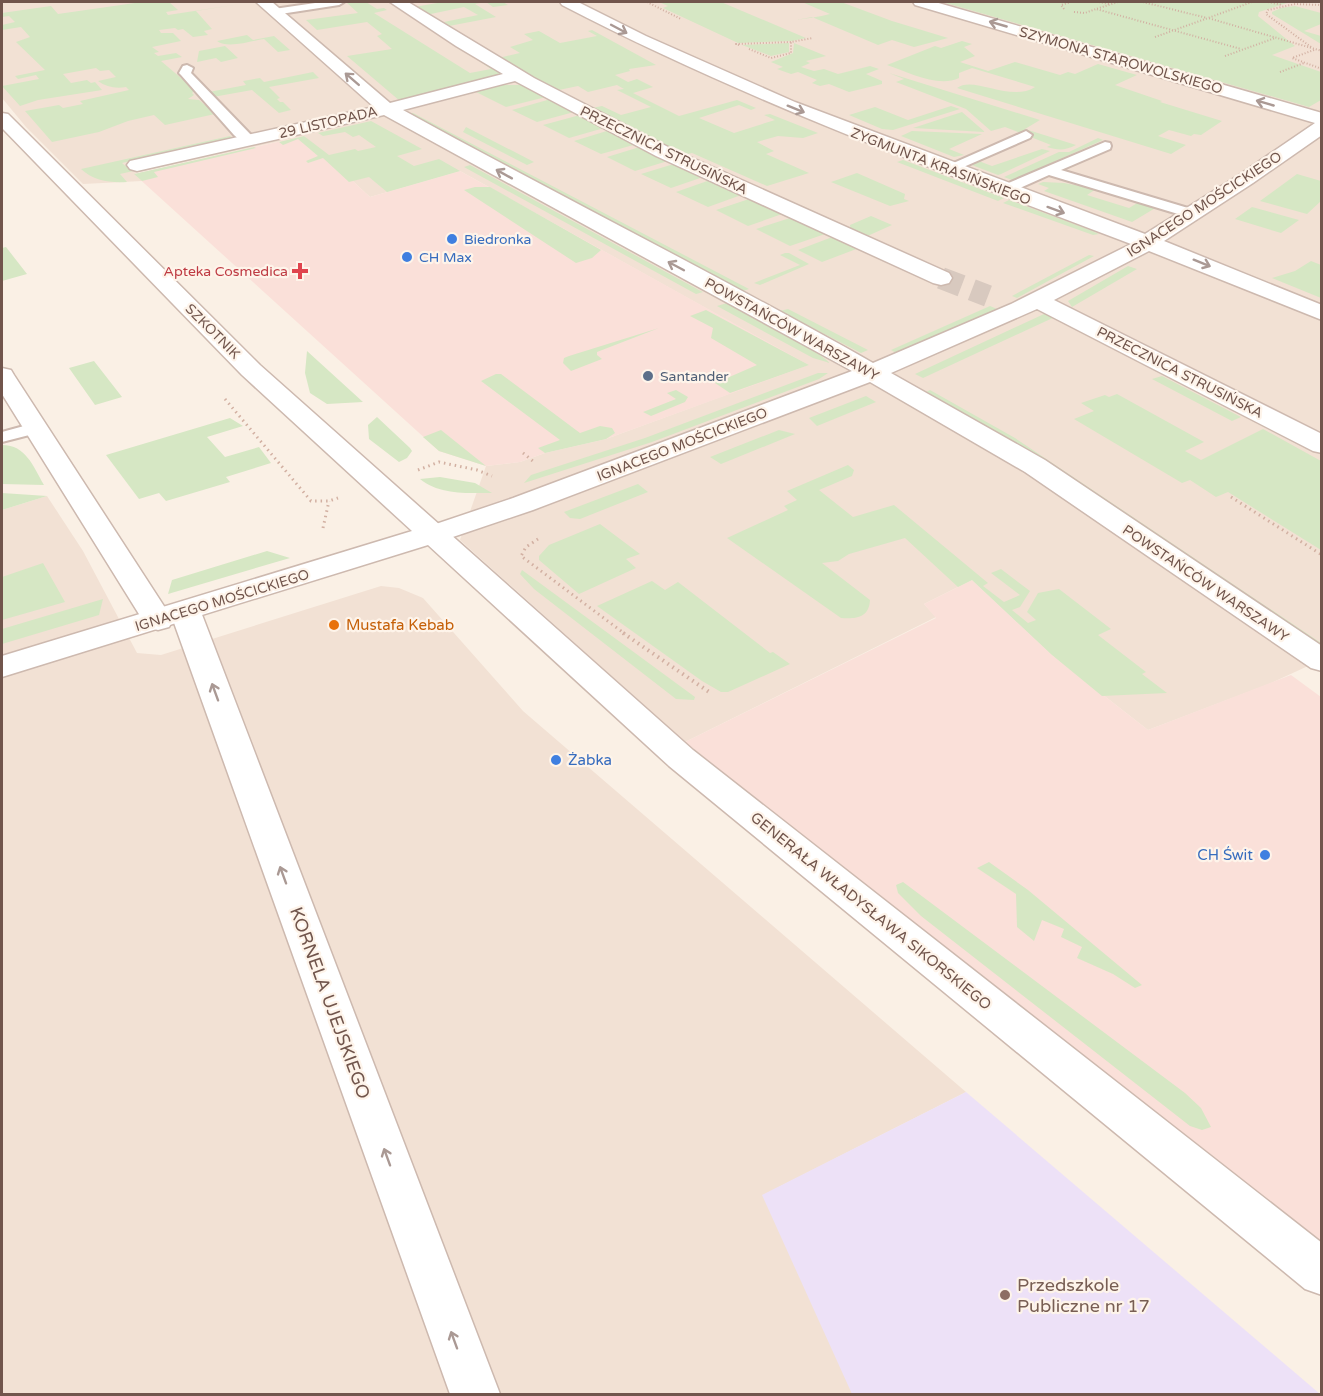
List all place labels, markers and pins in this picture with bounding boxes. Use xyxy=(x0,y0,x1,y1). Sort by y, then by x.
place label: Biedronka xyxy=(464,231,531,248)
marker: Biedronka xyxy=(445,232,459,246)
place label: CH Max xyxy=(419,249,472,266)
marker: CH Max xyxy=(400,250,414,264)
place label: Apteka Cosmedica xyxy=(164,263,288,280)
marker: Apteka Cosmedica xyxy=(293,264,307,278)
place label: Santander xyxy=(660,368,729,385)
marker: Santander xyxy=(641,369,655,383)
place label: Mustafa Kebab xyxy=(346,616,454,634)
marker: Mustafa Kebab xyxy=(327,618,341,632)
place label: Żabka xyxy=(568,751,612,769)
marker: Żabka xyxy=(549,753,563,767)
place label: CH Świt xyxy=(1197,846,1253,864)
marker: CH Świt xyxy=(1258,848,1272,862)
place label: Przedszkole Publiczne nr 17 xyxy=(1017,1274,1150,1317)
marker: Przedszkole Publiczne nr 17 xyxy=(998,1288,1012,1302)

